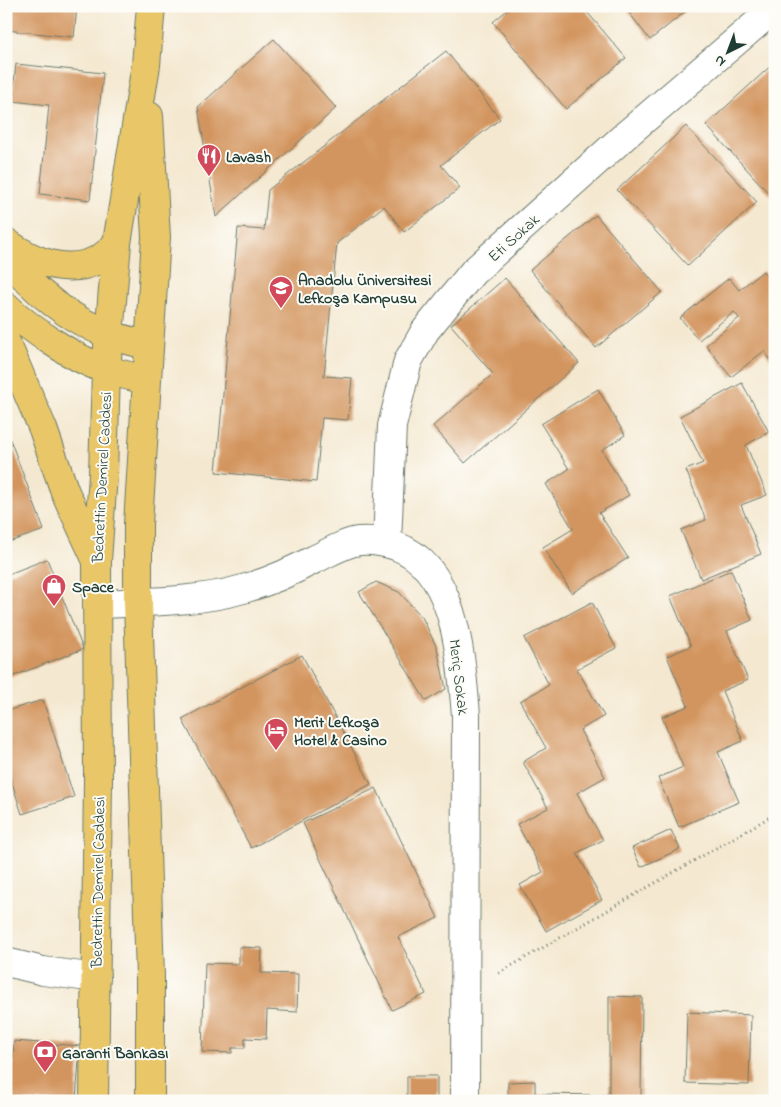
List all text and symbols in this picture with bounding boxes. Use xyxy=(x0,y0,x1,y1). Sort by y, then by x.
north arrow xyxy=(704,28,754,78)
text: N xyxy=(710,50,731,72)
restaurant icon: Lavash xyxy=(196,143,222,177)
place label: Lavash xyxy=(226,146,272,170)
street label: Eti Sokak xyxy=(483,208,546,268)
place label: Anadolu Üniversitesi Lefkoşa Kampusu xyxy=(298,269,431,311)
school or university icon: Anadolu Üniversitesi Lefkoşa Kampusu xyxy=(268,275,294,309)
street label: Bedrettin Demirel Caddesi xyxy=(86,391,119,564)
shop icon: Space xyxy=(41,573,67,607)
place label: Space xyxy=(72,576,115,600)
street label: Meriç Sokak xyxy=(441,638,475,718)
place label: Merit Lefkoşa Hotel & Casino xyxy=(294,711,387,753)
hotel icon: Merit Lefkoşa Hotel & Casino xyxy=(263,717,289,751)
street label: Bedrettin Demirel Caddesi xyxy=(85,796,112,969)
bank icon: Garanti Bankası xyxy=(32,1039,58,1073)
place label: Garanti Bankası xyxy=(62,1042,169,1066)

